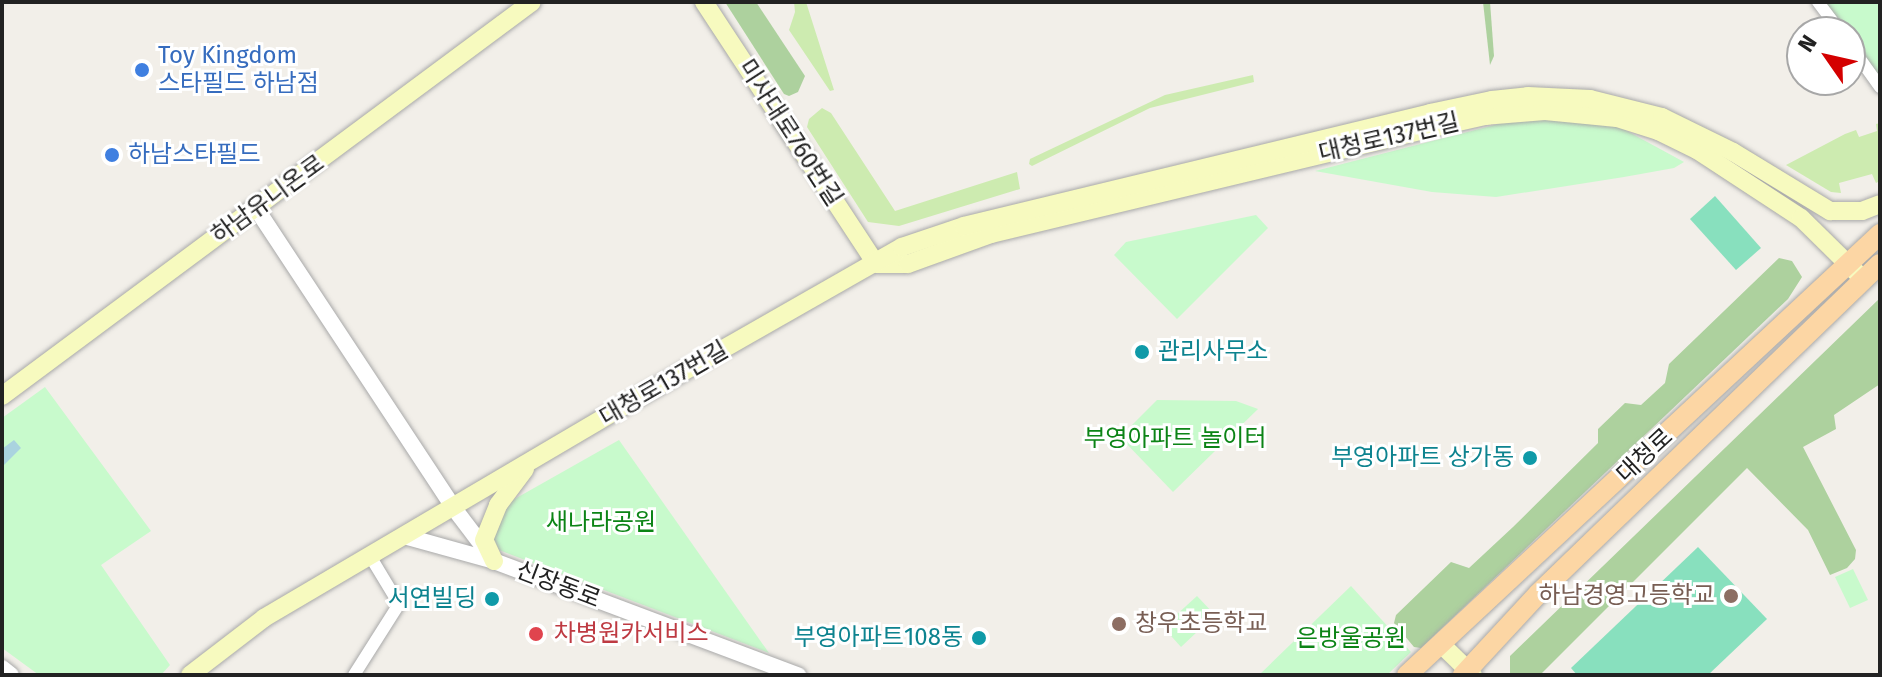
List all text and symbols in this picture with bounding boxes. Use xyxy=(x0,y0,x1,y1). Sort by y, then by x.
north arrow xyxy=(1786,16,1866,96)
text: N xyxy=(1792,30,1823,57)
place label: Toy Kingdom 스타필드 하남점 xyxy=(158,42,319,98)
street label: 미사대로760번길 xyxy=(732,54,848,212)
marker: Toy Kingdom 스타필드 하남점 xyxy=(133,61,151,79)
street label: 대청로137번길 xyxy=(1316,108,1462,168)
place label: 하남스타필드 xyxy=(128,141,260,169)
marker: 하남스타필드 xyxy=(103,146,121,164)
street label: 하남유니온로 xyxy=(206,149,330,251)
street label: 대청로137번길 xyxy=(595,336,733,432)
place label: 관리사무소 xyxy=(1158,338,1268,366)
marker: 관리사무소 xyxy=(1133,343,1151,361)
street label: 대청로 xyxy=(1611,423,1679,489)
park label: 부영아파트 놀이터 xyxy=(1084,425,1266,453)
place label: 부영아파트 상가동 xyxy=(1331,444,1514,472)
marker: 부영아파트 상가동 xyxy=(1521,449,1539,467)
park label: 새나라공원 xyxy=(546,509,656,537)
street label: 신장동로 xyxy=(512,556,604,614)
place label: 하남경영고등학교 xyxy=(1538,582,1715,610)
place label: 서연빌딩 xyxy=(388,585,476,613)
marker: 하남경영고등학교 xyxy=(1722,587,1740,605)
marker: 서연빌딩 xyxy=(483,590,501,608)
place label: 창우초등학교 xyxy=(1135,610,1267,638)
marker: 창우초등학교 xyxy=(1110,615,1128,633)
place label: 차병원카서비스 xyxy=(554,620,709,648)
marker: 차병원카서비스 xyxy=(525,623,547,645)
place label: 부영아파트108동 xyxy=(794,624,963,652)
park label: 은방울공원 xyxy=(1296,625,1406,653)
marker: 부영아파트108동 xyxy=(970,629,988,647)

